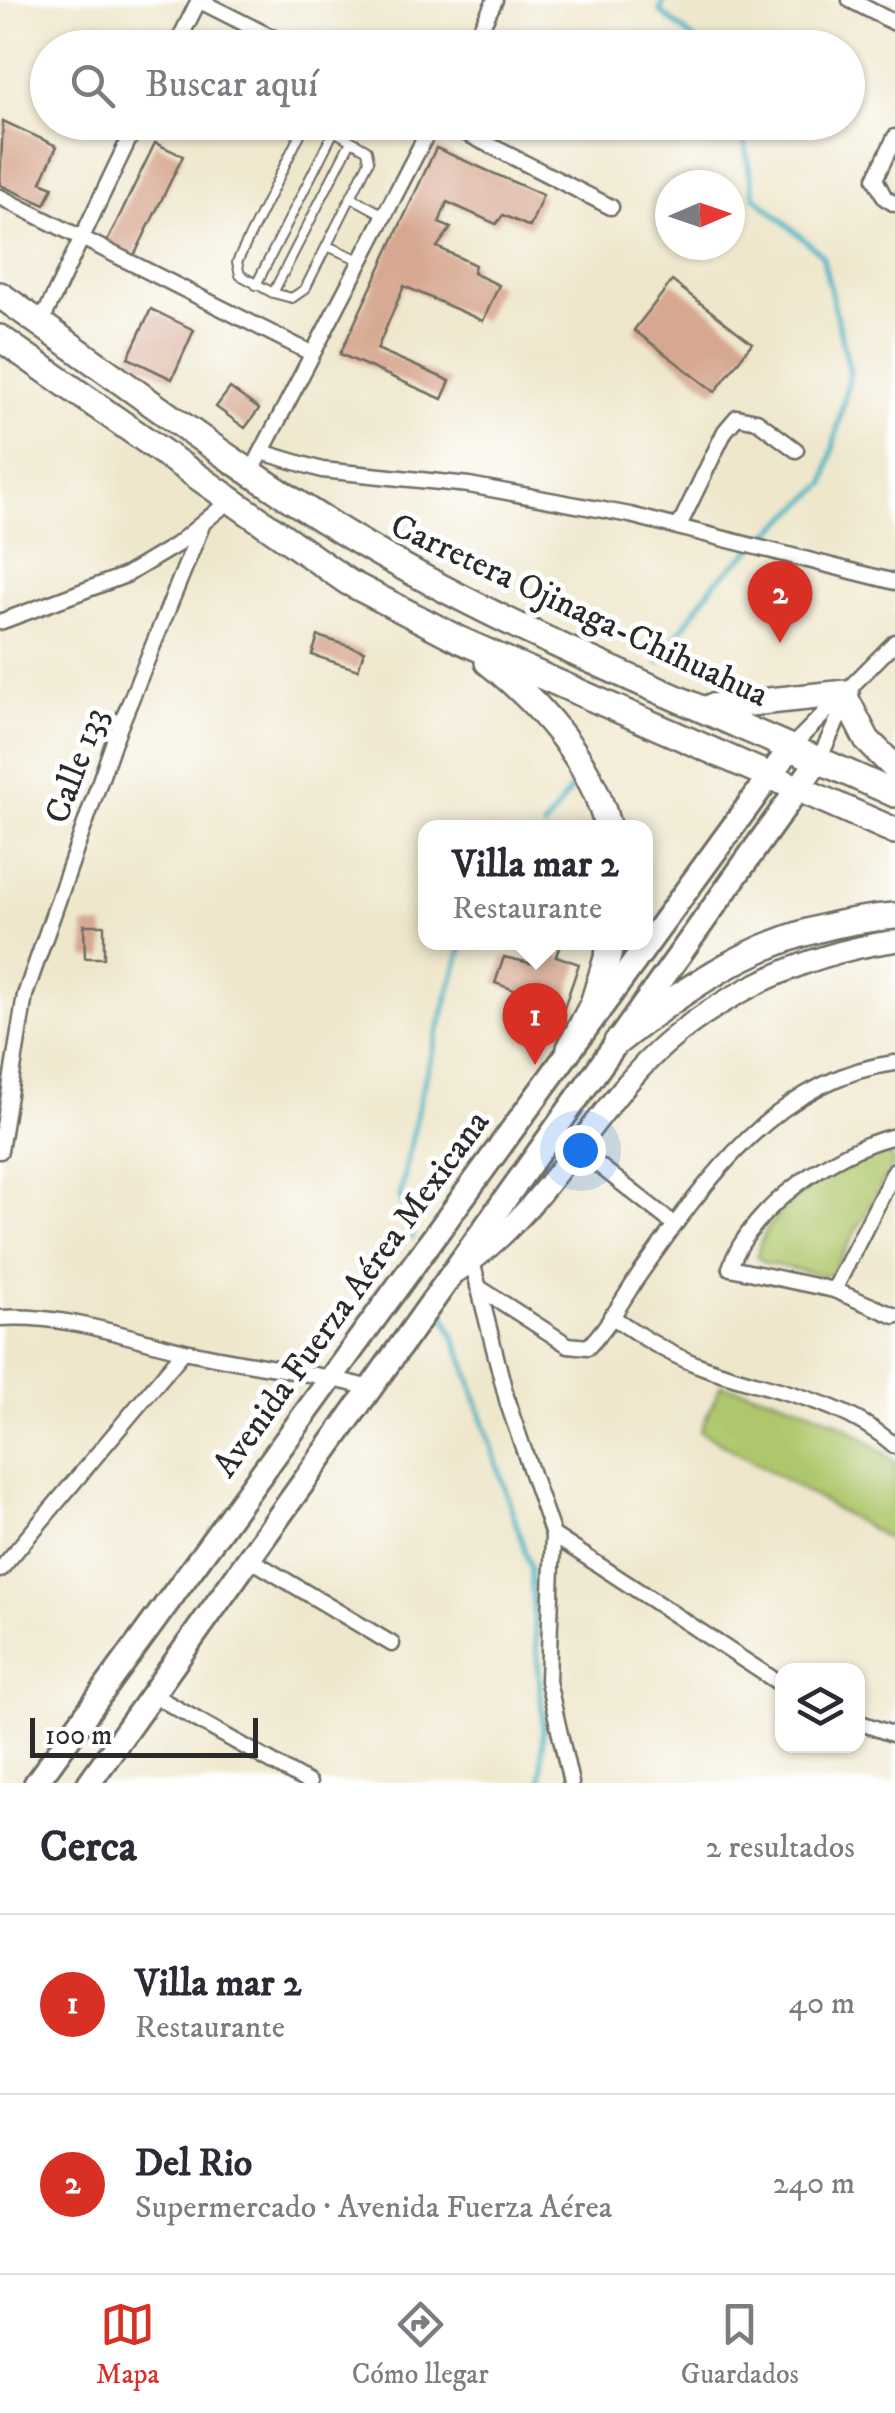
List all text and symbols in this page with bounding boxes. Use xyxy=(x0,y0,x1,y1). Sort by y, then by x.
search box xyxy=(30,30,865,140)
icon: search xyxy=(65,58,120,113)
text: Buscar aquí xyxy=(145,61,318,109)
north arrow xyxy=(655,170,745,260)
street label: Carretera Ojinaga-Chihuahua xyxy=(383,504,775,718)
pin: 2 xyxy=(748,560,812,643)
street label: Calle 133 xyxy=(36,702,118,830)
popup xyxy=(418,820,653,950)
text: Villa mar 2 xyxy=(452,841,619,889)
text: Restaurante xyxy=(452,889,602,929)
pin: 1 xyxy=(502,982,568,1065)
street label: Avenida Fuerza Aérea Mexicana xyxy=(204,1102,500,1486)
your location xyxy=(555,1125,606,1176)
map controls xyxy=(775,1663,865,1753)
button: layers xyxy=(775,1663,865,1753)
scale bar xyxy=(30,1713,258,1758)
text: 100 m xyxy=(45,1718,112,1753)
text: Cerca xyxy=(40,1822,137,1874)
text: 2 resultados xyxy=(706,1828,855,1868)
text: Villa mar 2 xyxy=(135,1960,301,2008)
text: 1 xyxy=(67,1984,78,2024)
text: 40 m xyxy=(788,1984,855,2024)
text: Restaurante xyxy=(135,2008,285,2048)
text: Del Rio xyxy=(135,2140,252,2188)
text: 2 xyxy=(65,2164,80,2204)
text: 240 m xyxy=(773,2164,855,2204)
text: Supermercado · Avenida Fuerza Aérea xyxy=(135,2188,612,2228)
tab: Mapa xyxy=(96,2297,160,2392)
tab: Cómo llegar xyxy=(352,2297,489,2392)
tab: Guardados xyxy=(681,2297,799,2392)

